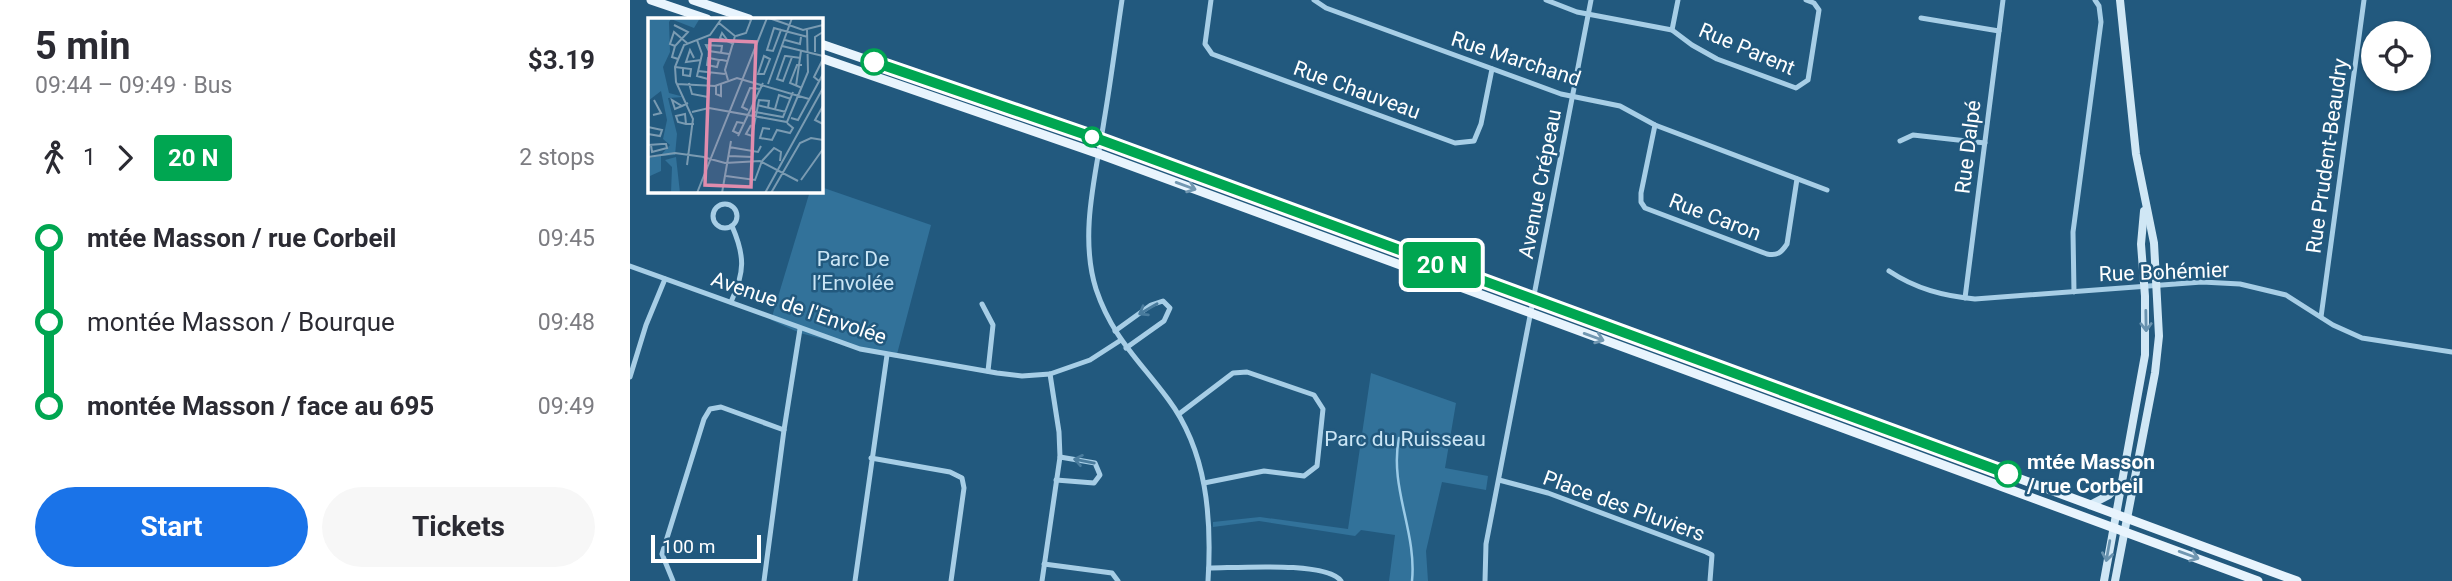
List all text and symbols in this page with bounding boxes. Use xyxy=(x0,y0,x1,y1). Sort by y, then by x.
inset map xyxy=(648,18,822,192)
street label: Rue Parent xyxy=(1695,18,1799,80)
map controls xyxy=(2361,21,2431,91)
button: locate xyxy=(2361,21,2431,91)
text: 5 min xyxy=(35,24,131,68)
street label: Rue Marchand xyxy=(1448,27,1584,91)
text: $3.19 xyxy=(528,45,595,75)
unlabelled marker xyxy=(861,49,887,75)
street label: Rue Chauveau xyxy=(1290,56,1424,124)
street label: Rue Prudent-Beaudry xyxy=(2301,57,2353,255)
text: 09:44 – 09:49 · Bus xyxy=(35,72,232,99)
street label: Rue Dalpé xyxy=(1950,99,1986,195)
street label: Avenue Crépeau xyxy=(1514,107,1566,261)
unlabelled marker xyxy=(1082,127,1102,147)
icon: walk xyxy=(35,139,73,177)
icon: forward xyxy=(106,139,144,177)
text: 1 xyxy=(83,144,96,171)
text: 20 N xyxy=(168,144,218,172)
text: 2 stops xyxy=(519,144,595,171)
one-way arrow xyxy=(1175,180,1197,193)
street label: Rue Caron xyxy=(1666,189,1764,245)
text: mtée Masson / rue Corbeil xyxy=(87,223,396,253)
text: 09:45 xyxy=(538,225,595,252)
line badge: 20 N xyxy=(1393,242,1491,288)
park label: Parc De l’Envolée xyxy=(812,247,894,295)
text: 20 N xyxy=(1417,251,1467,279)
street label: Rue Bohémier xyxy=(2098,258,2230,286)
street label: Avenue de l'Envolée xyxy=(708,267,890,349)
one-way arrow xyxy=(1138,302,1158,316)
text: montée Masson / Bourque xyxy=(87,307,395,337)
text: 09:48 xyxy=(538,309,595,336)
one-way arrow xyxy=(2139,309,2152,332)
one-way arrow xyxy=(1582,332,1604,344)
text: montée Masson / face au 695 xyxy=(87,391,434,421)
text: 09:49 xyxy=(538,393,595,420)
park label: Parc du Ruisseau xyxy=(1324,427,1486,451)
place label: mtée Masson / rue Corbeil xyxy=(2026,450,2155,498)
one-way arrow xyxy=(1073,454,1095,467)
marker: mtée Masson / rue Corbeil xyxy=(1995,461,2021,487)
street label: Place des Pluviers xyxy=(1540,466,1708,546)
button: Start xyxy=(35,487,308,567)
button: Tickets xyxy=(322,487,595,567)
scale bar xyxy=(651,532,761,564)
text: 100 m xyxy=(662,535,715,558)
one-way arrow xyxy=(2101,539,2115,562)
one-way arrow xyxy=(2177,550,2199,562)

